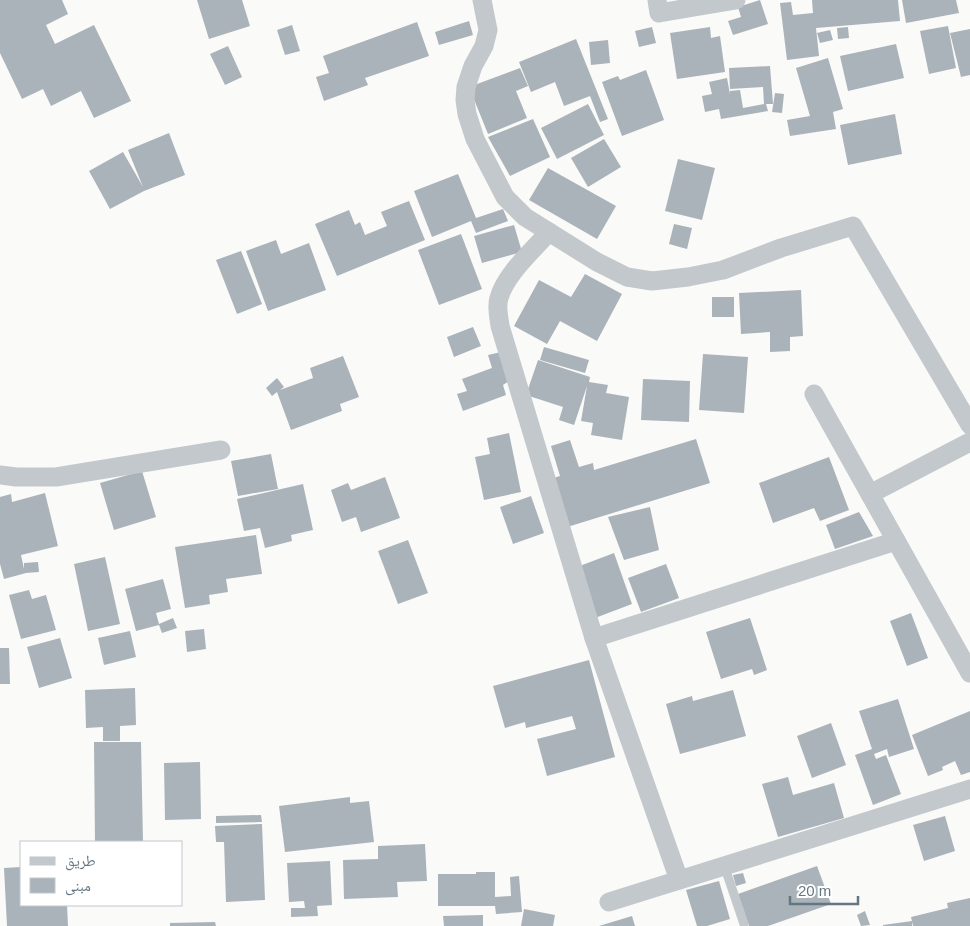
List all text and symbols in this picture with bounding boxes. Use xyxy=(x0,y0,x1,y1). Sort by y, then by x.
legend xyxy=(20,841,182,906)
text: طريق xyxy=(65,852,96,871)
scale bar xyxy=(790,874,858,906)
text: مبنى xyxy=(65,877,91,896)
text: 20 m xyxy=(798,882,831,899)

